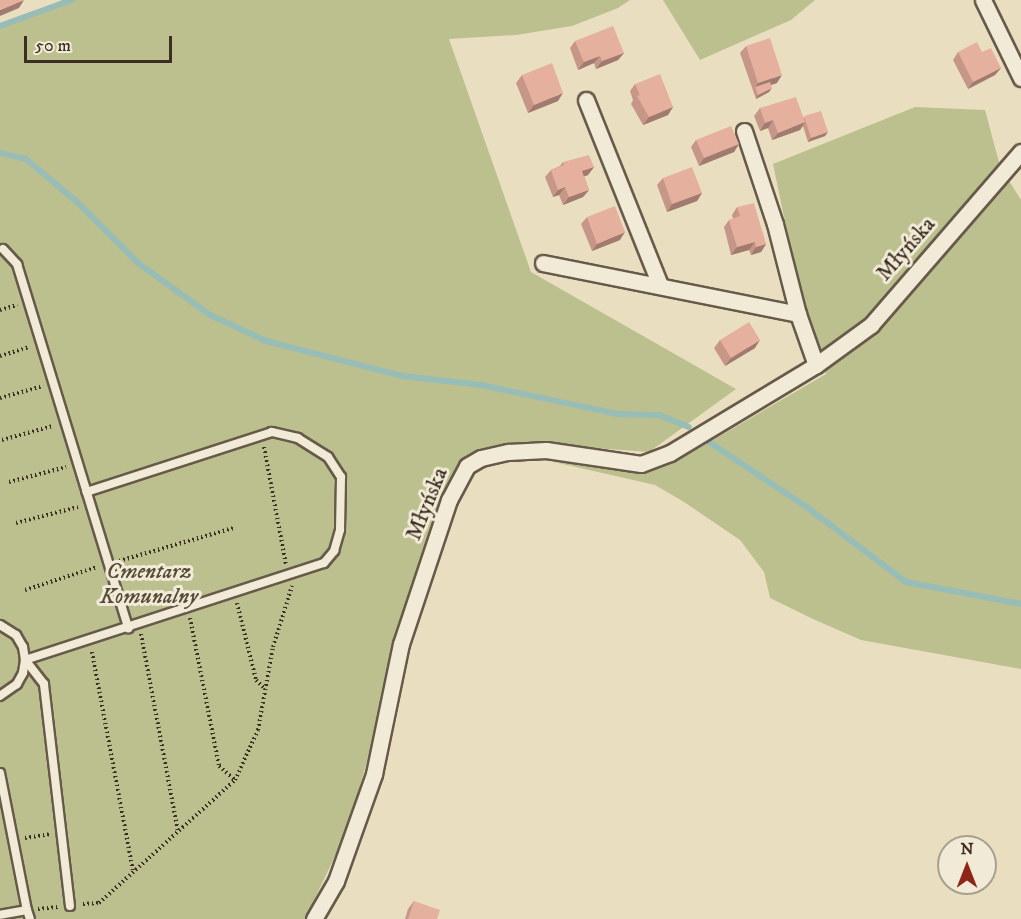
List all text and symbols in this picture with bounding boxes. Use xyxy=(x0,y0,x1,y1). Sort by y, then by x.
scale bar xyxy=(27,24,176,62)
text: 50 m xyxy=(35,35,71,57)
street label: Młyńska xyxy=(871,212,941,286)
street label: Młyńska xyxy=(401,464,453,544)
park label: Cmentarz Komunalny xyxy=(100,558,198,610)
north arrow xyxy=(937,835,997,895)
text: N xyxy=(960,839,974,859)

